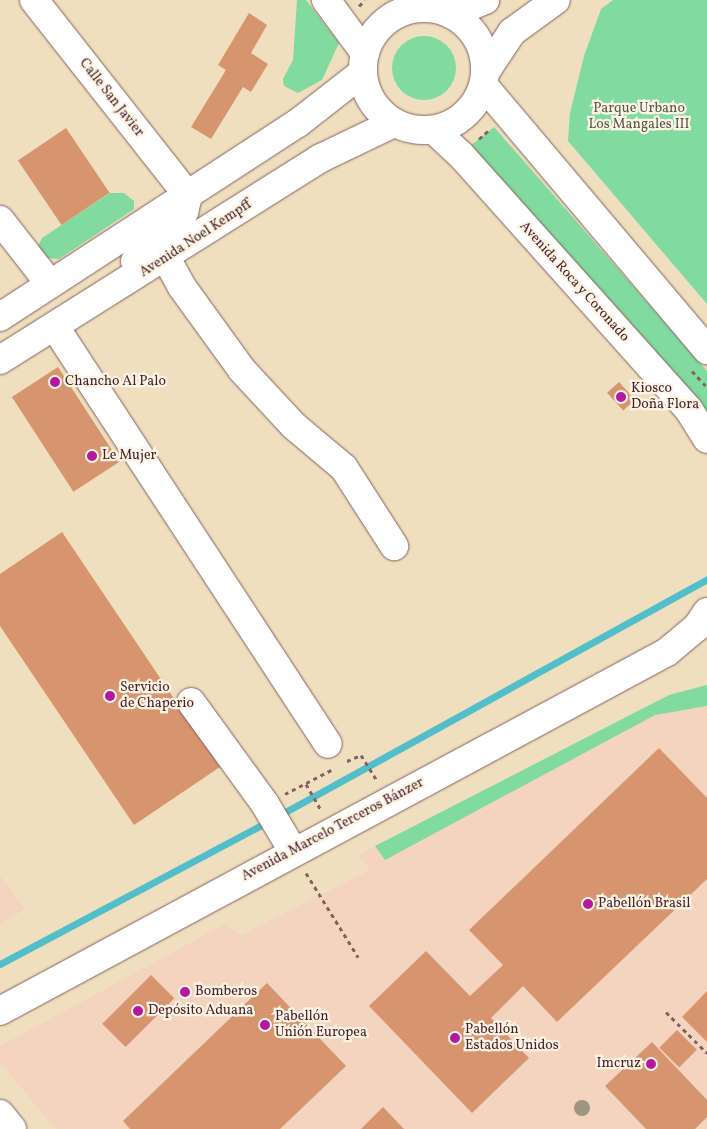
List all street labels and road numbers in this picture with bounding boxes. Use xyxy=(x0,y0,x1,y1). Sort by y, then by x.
street label: Calle San Javier xyxy=(75,55,147,141)
street label: Avenida Noel Kempff xyxy=(137,197,255,281)
street label: Avenida Roca y Coronado xyxy=(515,218,633,346)
street label: Avenida Marcelo Terceros Bánzer xyxy=(239,775,427,885)

